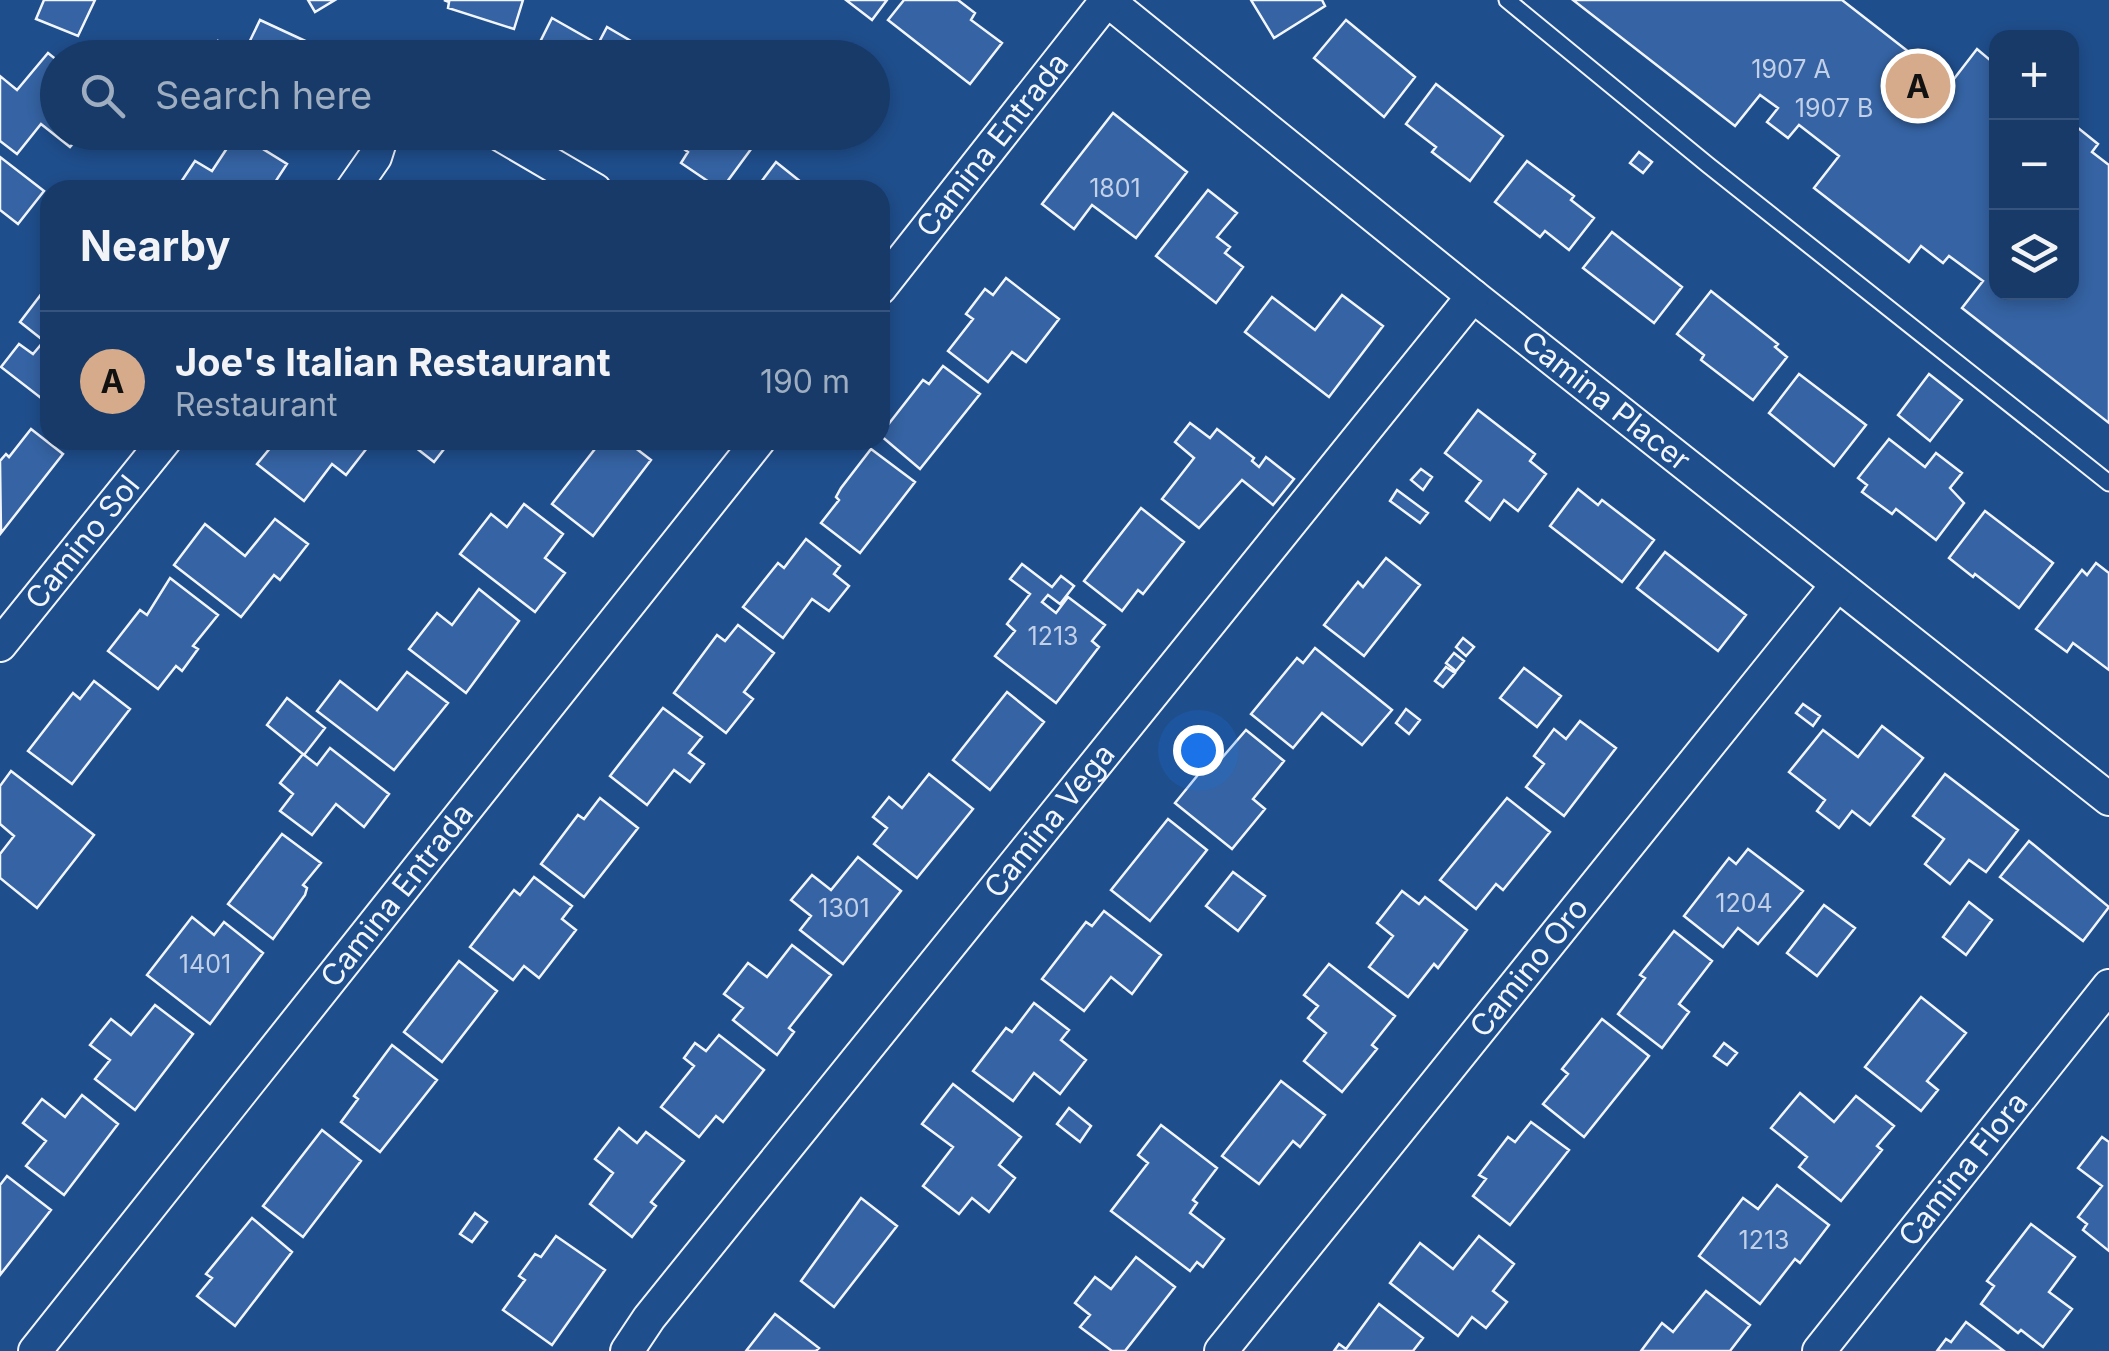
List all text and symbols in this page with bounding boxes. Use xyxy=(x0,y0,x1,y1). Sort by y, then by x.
map controls xyxy=(1989,30,2079,300)
button: + xyxy=(1989,30,2079,120)
search box xyxy=(40,40,890,150)
street label: Camina Entrada xyxy=(908,45,1075,244)
pin: A xyxy=(1886,48,1950,124)
house number: 1907 A xyxy=(1751,54,1831,84)
icon: search xyxy=(75,68,130,123)
text: Search here xyxy=(155,72,372,118)
house number: 1907 B xyxy=(1795,93,1873,123)
button: − xyxy=(1989,120,2079,210)
house number: 1801 xyxy=(1089,173,1141,203)
button: layers xyxy=(1989,210,2079,300)
text: Nearby xyxy=(80,220,231,271)
street label: Camina Placer xyxy=(1515,323,1698,478)
text: Joe's Italian Restaurant xyxy=(175,339,611,385)
text: A xyxy=(101,362,124,401)
text: 190 m xyxy=(760,362,850,401)
text: Restaurant xyxy=(175,385,338,424)
street label: Camino Sol xyxy=(17,468,146,616)
house number: 1213 xyxy=(1027,621,1079,651)
your location xyxy=(1173,725,1224,776)
street label: Camina Vega xyxy=(976,736,1122,905)
street label: Camina Entrada xyxy=(312,796,480,994)
house number: 1204 xyxy=(1715,888,1773,918)
street label: Camino Oro xyxy=(1462,890,1595,1044)
house number: 1301 xyxy=(818,893,870,923)
house number: 1401 xyxy=(179,949,231,979)
street label: Camina Flora xyxy=(1890,1085,2035,1253)
house number: 1213 xyxy=(1738,1225,1790,1255)

